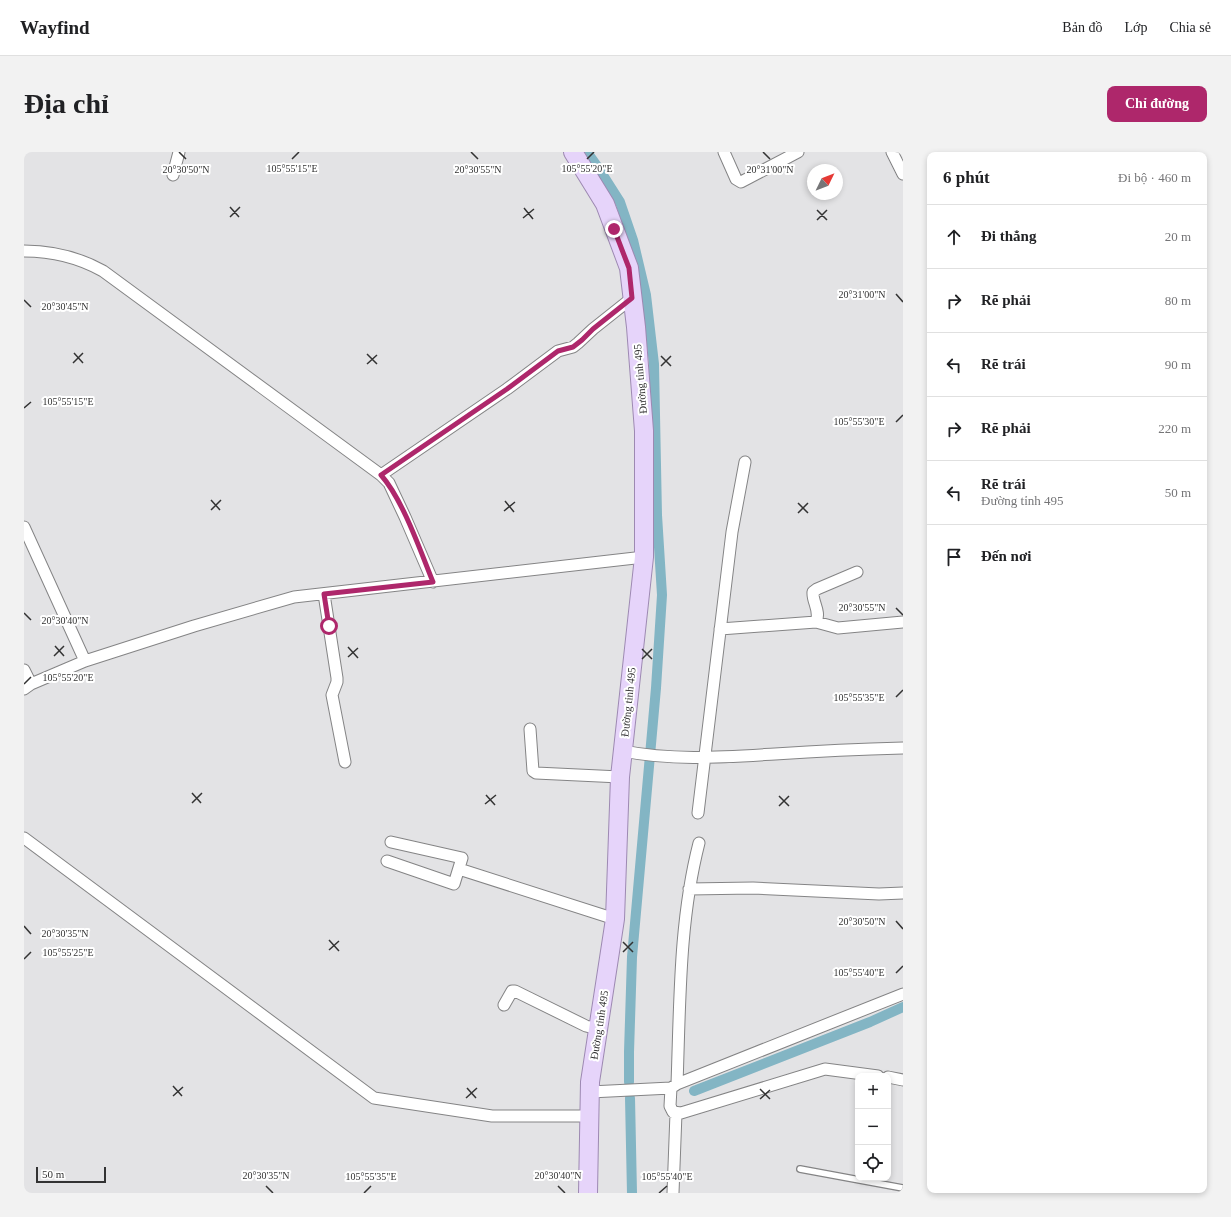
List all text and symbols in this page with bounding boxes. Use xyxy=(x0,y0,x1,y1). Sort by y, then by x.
text: Wayfind xyxy=(20,17,90,38)
text: Bản đồ xyxy=(1062,20,1102,35)
text: Lớp xyxy=(1124,20,1147,35)
text: Chia sẻ xyxy=(1169,20,1211,35)
button: Chỉ đường xyxy=(1107,86,1207,122)
text: Địa chỉ xyxy=(24,88,109,119)
text: 105°55'15"E xyxy=(267,163,318,174)
text: 105°55'20"E xyxy=(562,163,613,174)
text: 20°30'50"N xyxy=(162,164,210,175)
text: 20°30'55"N xyxy=(454,164,502,175)
text: 20°31'00"N xyxy=(746,164,794,175)
north arrow xyxy=(807,164,843,200)
text: 6 phút xyxy=(943,168,990,187)
text: Đi bộ · 460 m xyxy=(1118,170,1191,185)
route end xyxy=(605,220,623,238)
icon: ahead xyxy=(943,226,965,248)
text: Đi thẳng xyxy=(981,228,1036,244)
text: 20 m xyxy=(1165,229,1191,244)
text: 20°31'00"N xyxy=(838,289,886,300)
icon: right xyxy=(943,290,965,312)
text: Rẽ phải xyxy=(981,292,1031,308)
text: 80 m xyxy=(1165,293,1191,308)
text: 20°30'45"N xyxy=(41,301,89,312)
street label: Đường tỉnh 495 xyxy=(631,343,649,414)
icon: left xyxy=(943,354,965,376)
text: Rẽ trái xyxy=(981,356,1026,372)
text: 90 m xyxy=(1165,357,1191,372)
text: 105°55'15"E xyxy=(43,396,94,407)
text: 105°55'30"E xyxy=(834,416,885,427)
icon: right xyxy=(943,418,965,440)
text: Rẽ phải xyxy=(981,420,1031,436)
text: 220 m xyxy=(1158,421,1191,436)
text: Rẽ trái xyxy=(981,476,1026,492)
icon: left xyxy=(943,482,965,504)
text: 50 m xyxy=(1165,485,1191,500)
text: Đường tỉnh 495 xyxy=(981,493,1064,508)
icon: arrive xyxy=(943,546,965,568)
text: Đến nơi xyxy=(981,548,1031,564)
text: 20°30'55"N xyxy=(838,602,886,613)
text: 20°30'40"N xyxy=(41,615,89,626)
route start xyxy=(320,617,338,635)
street label: Đường tỉnh 495 xyxy=(618,666,638,737)
text: 105°55'20"E xyxy=(43,672,94,683)
text: 105°55'35"E xyxy=(834,692,885,703)
text: 20°30'50"N xyxy=(838,916,886,927)
text: 20°30'35"N xyxy=(41,928,89,939)
text: 105°55'25"E xyxy=(43,947,94,958)
text: 105°55'40"E xyxy=(834,967,885,978)
street label: Đường tỉnh 495 xyxy=(588,989,610,1060)
map controls xyxy=(855,1073,891,1181)
button: + xyxy=(855,1073,891,1109)
button: − xyxy=(855,1109,891,1145)
button: locate xyxy=(855,1145,891,1181)
scale bar xyxy=(36,1165,106,1184)
text: 50 m xyxy=(42,1168,64,1180)
text: 20°30'35"N xyxy=(242,1170,290,1181)
text: 20°30'40"N xyxy=(534,1170,582,1181)
text: 105°55'35"E xyxy=(346,1171,397,1182)
text: 105°55'40"E xyxy=(642,1171,693,1182)

